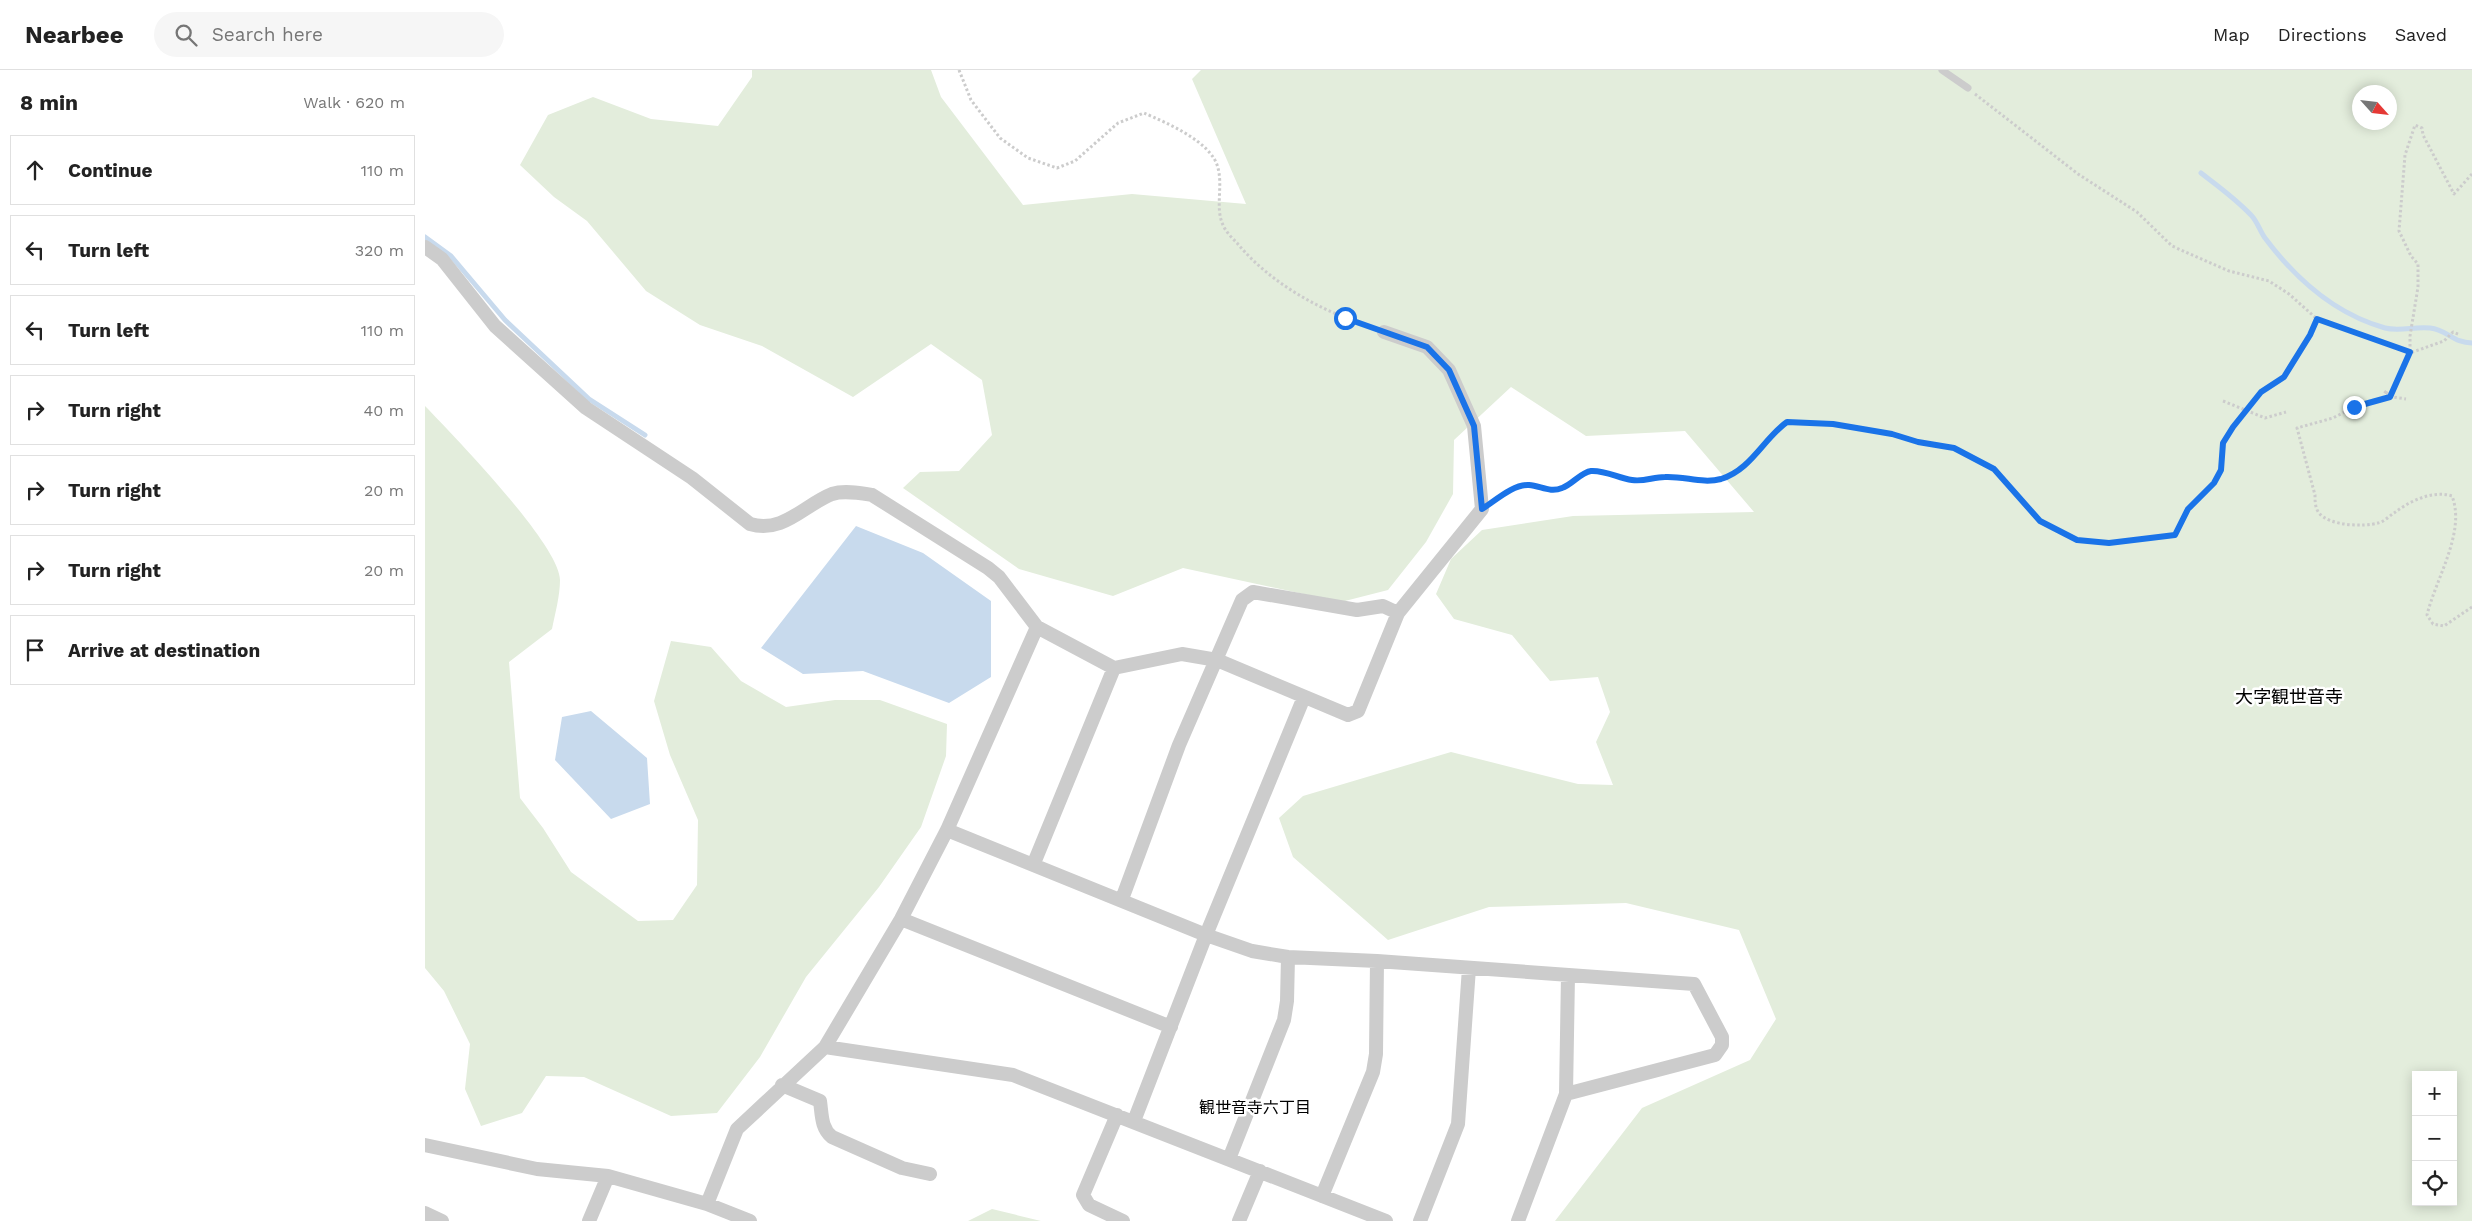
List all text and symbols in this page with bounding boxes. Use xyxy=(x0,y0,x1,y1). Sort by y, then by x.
search box xyxy=(154,12,504,57)
text: Nearbee xyxy=(25,21,124,49)
icon: search xyxy=(172,21,200,49)
text: Search here xyxy=(212,23,323,46)
text: Map xyxy=(2213,24,2250,45)
text: Directions xyxy=(2278,24,2367,45)
text: Saved xyxy=(2395,24,2447,45)
north arrow xyxy=(2352,85,2397,130)
text: 8 min xyxy=(20,90,78,115)
text: Walk · 620 m xyxy=(303,93,405,112)
icon: ahead xyxy=(21,156,49,184)
text: Continue xyxy=(68,159,152,182)
text: 110 m xyxy=(361,161,404,180)
icon: left xyxy=(21,236,49,264)
text: Turn left xyxy=(68,239,149,262)
text: 320 m xyxy=(355,241,404,260)
route start xyxy=(1334,307,1357,330)
icon: left xyxy=(21,316,49,344)
text: Turn left xyxy=(68,319,149,342)
text: 110 m xyxy=(361,321,404,340)
icon: right xyxy=(21,396,49,424)
route end xyxy=(2343,396,2366,419)
text: Turn right xyxy=(68,399,161,422)
text: 40 m xyxy=(364,401,404,420)
icon: right xyxy=(21,476,49,504)
text: Turn right xyxy=(68,479,161,502)
text: 20 m xyxy=(364,481,404,500)
icon: right xyxy=(21,556,49,584)
text: Turn right xyxy=(68,559,161,582)
text: 20 m xyxy=(364,561,404,580)
icon: arrive xyxy=(21,636,49,664)
text: Arrive at destination xyxy=(68,639,260,662)
district label: 大字観世音寺 xyxy=(2235,686,2343,707)
map controls xyxy=(2412,1071,2457,1206)
button: + xyxy=(2412,1071,2457,1116)
district label: 観世音寺六丁目 xyxy=(1199,1098,1311,1117)
button: − xyxy=(2412,1116,2457,1161)
button: locate xyxy=(2412,1161,2457,1206)

